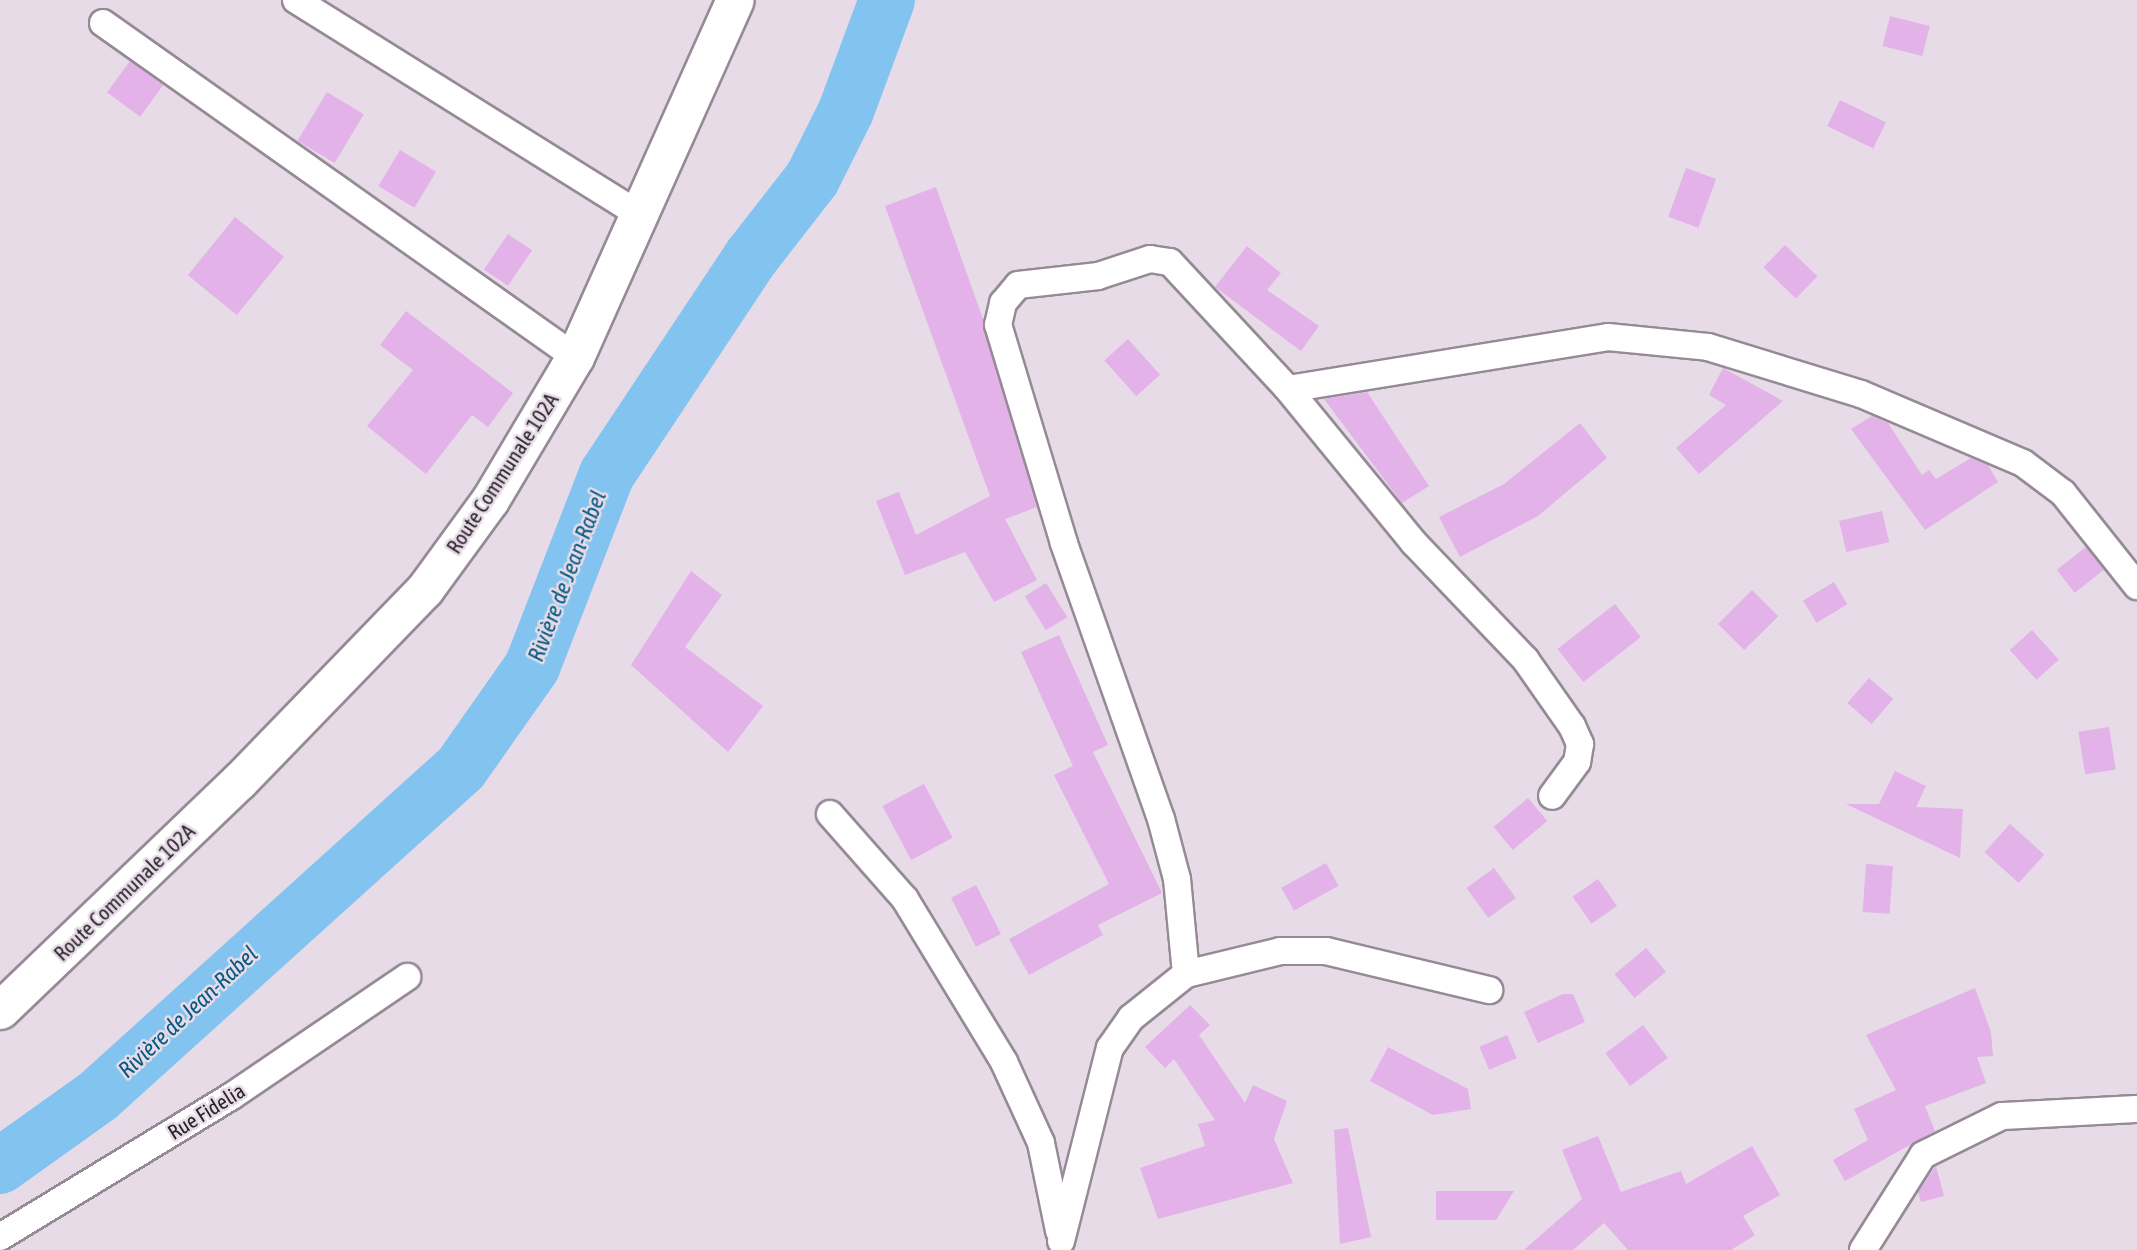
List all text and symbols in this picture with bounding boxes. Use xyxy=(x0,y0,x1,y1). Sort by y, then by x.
street label: Route Communale 102A xyxy=(441,388,563,558)
water label: Rivière de Jean-Rabel xyxy=(522,487,612,665)
street label: Route Communale 102A xyxy=(48,818,200,966)
water label: Rivière de Jean-Rabel xyxy=(112,940,264,1084)
street label: Rue Fidelia xyxy=(163,1078,249,1144)

